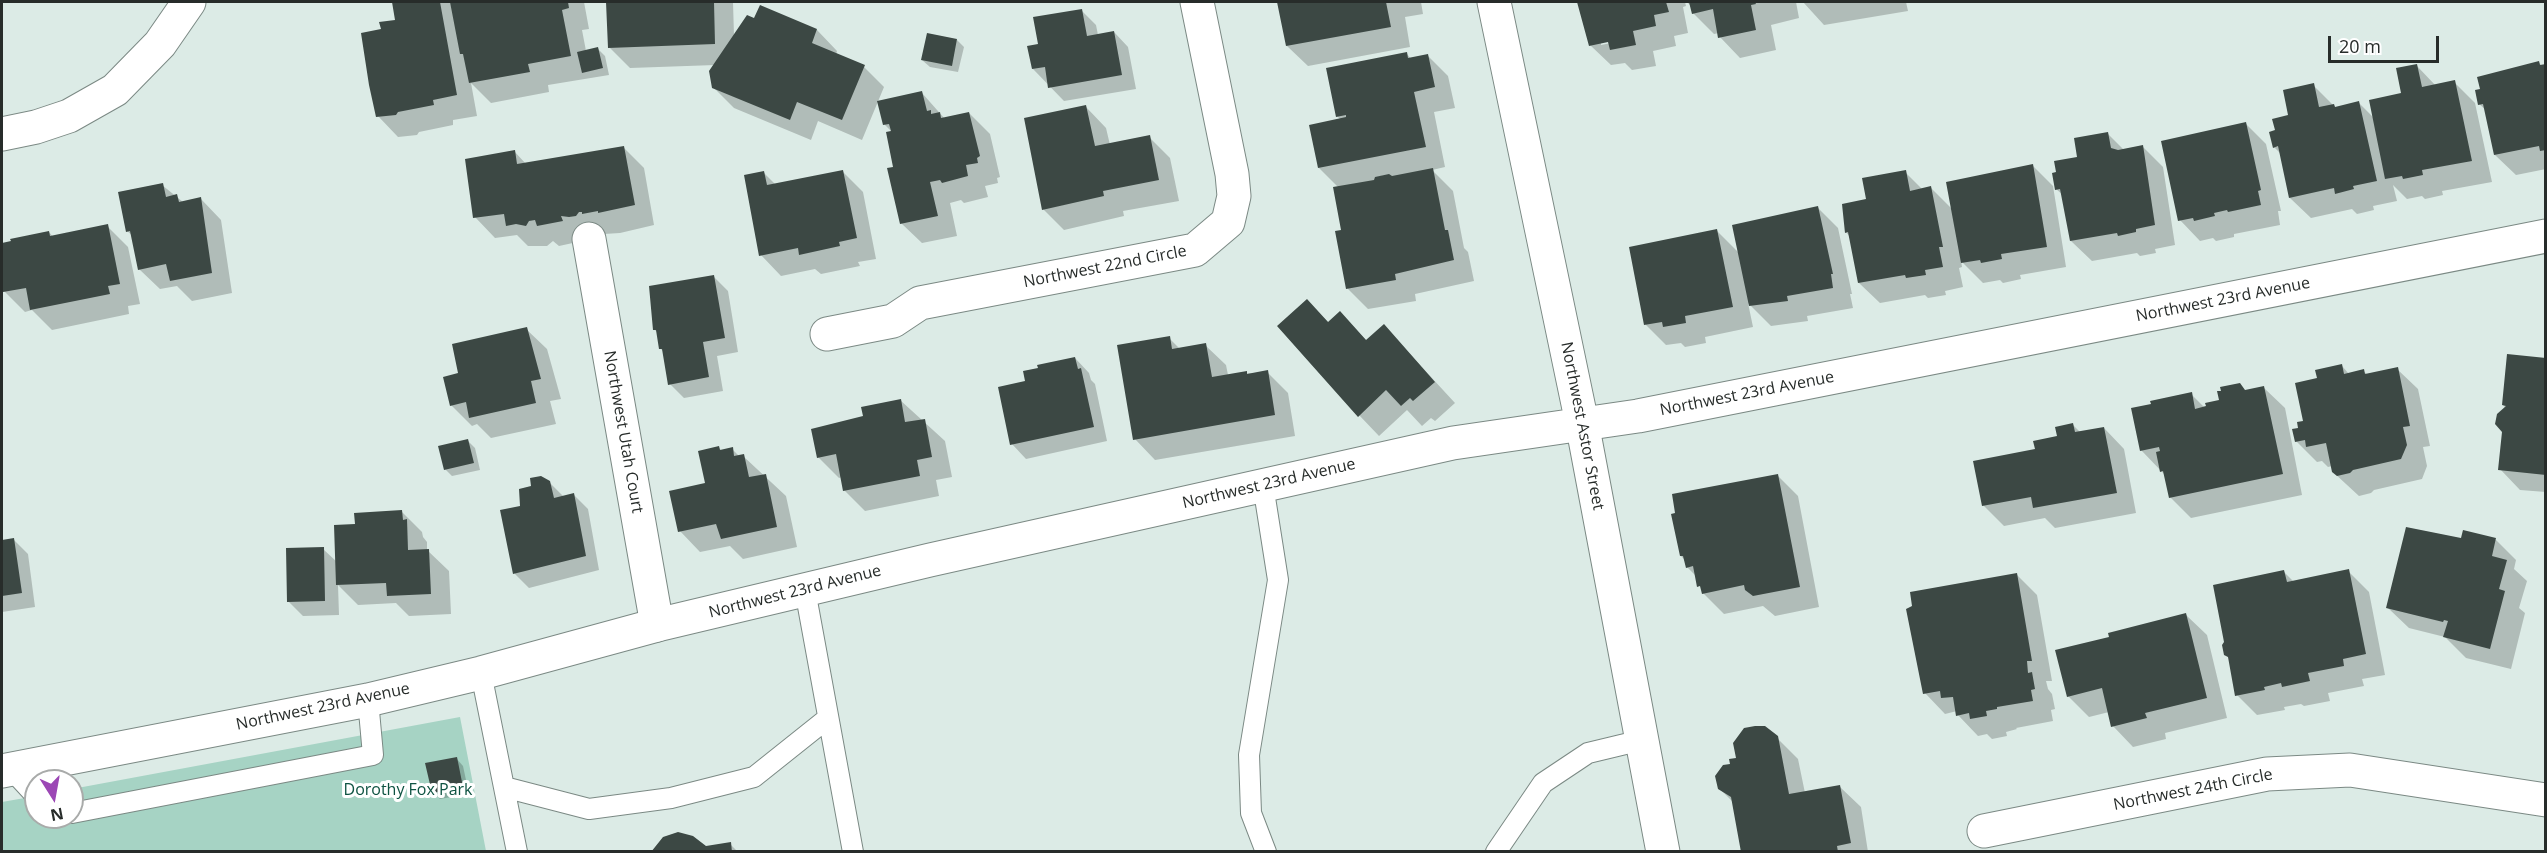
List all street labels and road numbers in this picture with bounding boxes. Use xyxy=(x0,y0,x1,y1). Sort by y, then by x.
street label: Northwest 22nd Circle xyxy=(1022,242,1188,292)
street label: Northwest 23rd Avenue xyxy=(2134,274,2312,326)
street label: Northwest Astor Street xyxy=(1556,340,1608,512)
street label: Northwest Utah Court xyxy=(599,349,647,515)
street label: Northwest 23rd Avenue xyxy=(1658,368,1836,420)
street label: Northwest 23rd Avenue xyxy=(1181,455,1357,513)
street label: Northwest 23rd Avenue xyxy=(707,561,883,623)
street label: Northwest 23rd Avenue xyxy=(234,679,412,735)
street label: Northwest 24th Circle xyxy=(2112,765,2274,815)

